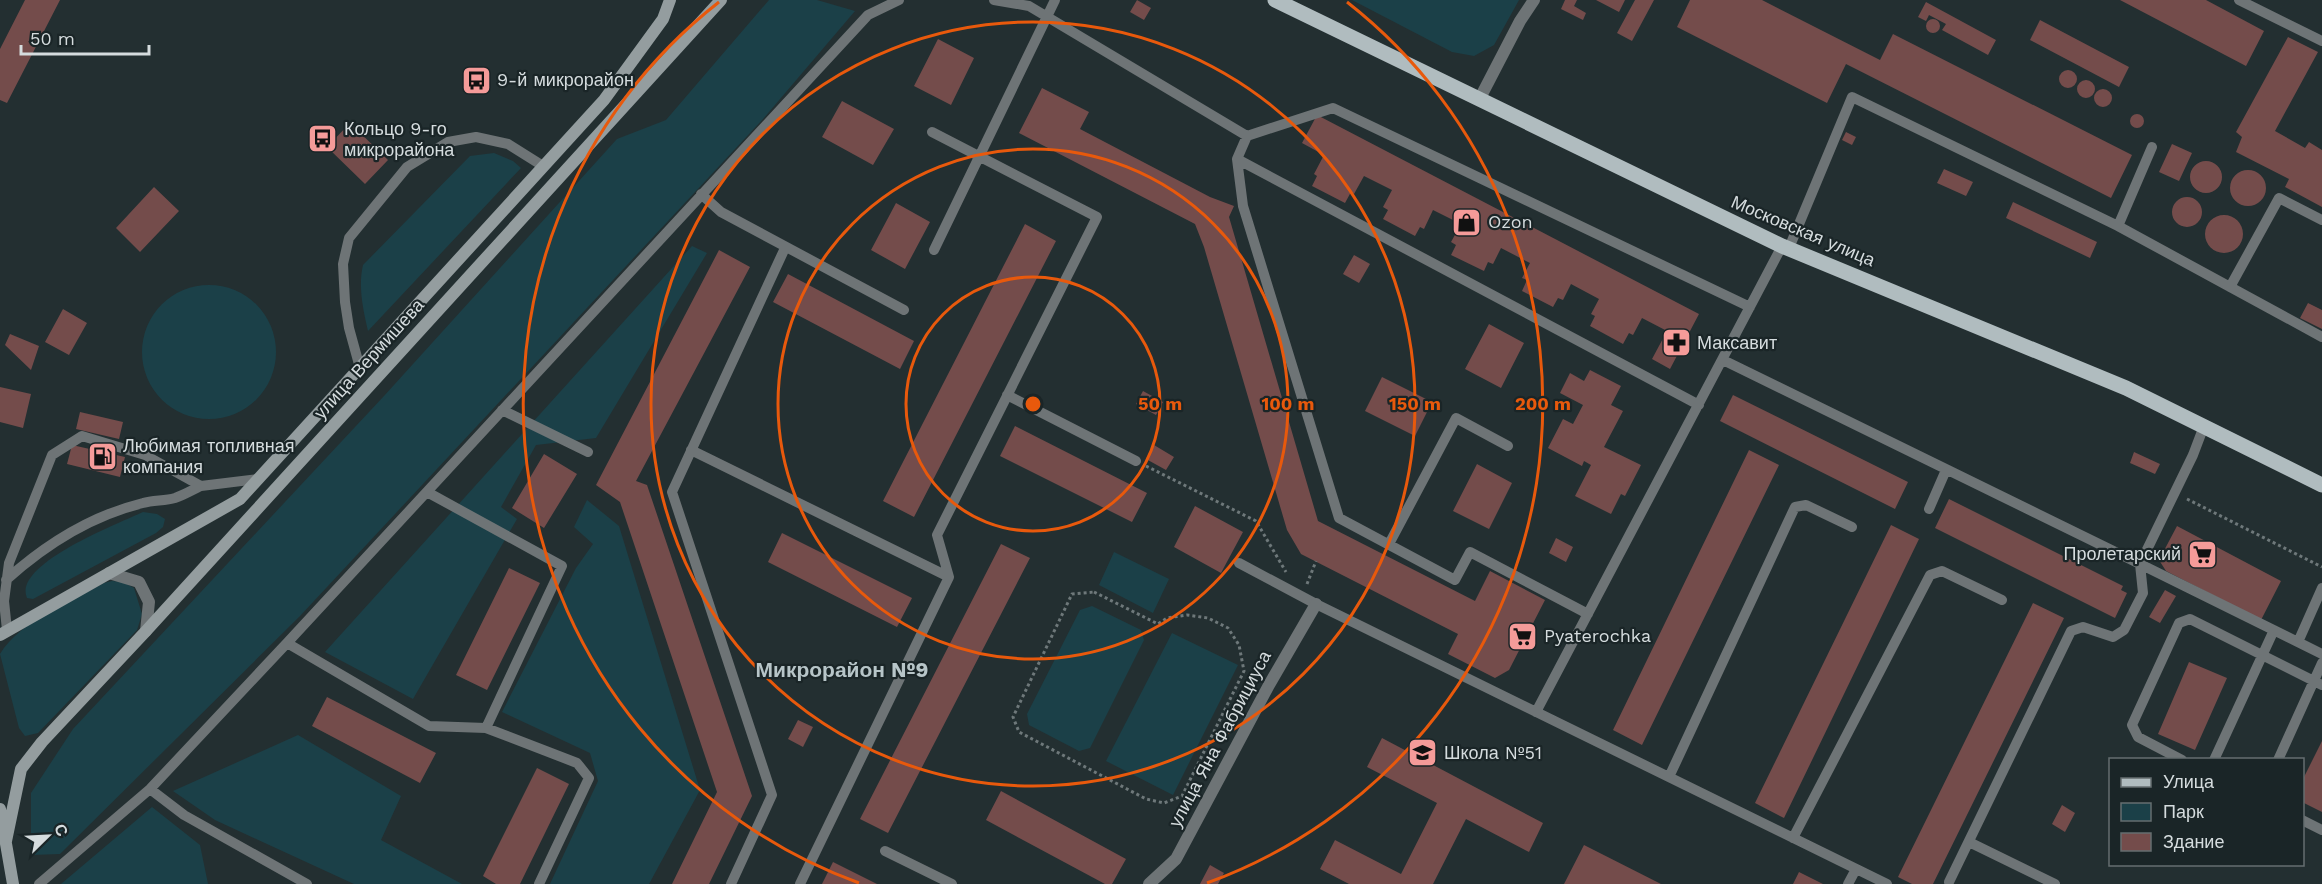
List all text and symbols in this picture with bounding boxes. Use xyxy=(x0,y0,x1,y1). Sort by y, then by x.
scale bar xyxy=(21,18,148,56)
text: 50 m xyxy=(30,28,75,49)
bus stop icon: 9-й микрорайон xyxy=(460,64,492,96)
place label: 9-й микрорайон xyxy=(497,69,634,90)
place label: Кольцо 9-го микрорайона xyxy=(344,118,455,160)
bus stop icon: Кольцо 9-го микрорайона xyxy=(307,123,339,155)
street label: Московская улица xyxy=(1728,191,1879,271)
shop icon: Ozon xyxy=(1451,206,1483,238)
place label: Ozon xyxy=(1488,211,1533,232)
street label: улица Вермишева xyxy=(309,294,429,423)
pharmacy icon: Максавит xyxy=(1660,327,1692,359)
place label: Максавит xyxy=(1697,332,1777,353)
text: 50 m xyxy=(1138,393,1182,414)
text: 100 m xyxy=(1261,393,1315,414)
text: 150 m xyxy=(1389,393,1441,414)
text: 200 m xyxy=(1515,393,1571,414)
centre of rings xyxy=(1023,394,1043,414)
place label: Любимая топливная компания xyxy=(123,435,295,477)
fuel station icon: Любимая топливная компания xyxy=(86,440,118,472)
supermarket icon: Пролетарский xyxy=(2186,538,2218,570)
place label: Пролетарский xyxy=(2063,543,2181,564)
supermarket icon: Pyaterochka xyxy=(1507,620,1539,652)
place label: Pyaterochka xyxy=(1544,625,1651,646)
street label: улица Яна Фабрициуса xyxy=(1164,646,1276,831)
district label: Микрорайон №9 xyxy=(756,657,928,682)
school or university icon: Школа №51 xyxy=(1407,737,1439,769)
place label: Школа №51 xyxy=(1444,742,1542,763)
legend xyxy=(2109,758,2304,866)
text: Улица xyxy=(2163,771,2215,792)
text: Парк xyxy=(2163,801,2204,822)
north arrow xyxy=(18,806,78,866)
text: С xyxy=(50,821,72,840)
text: Здание xyxy=(2163,831,2224,852)

